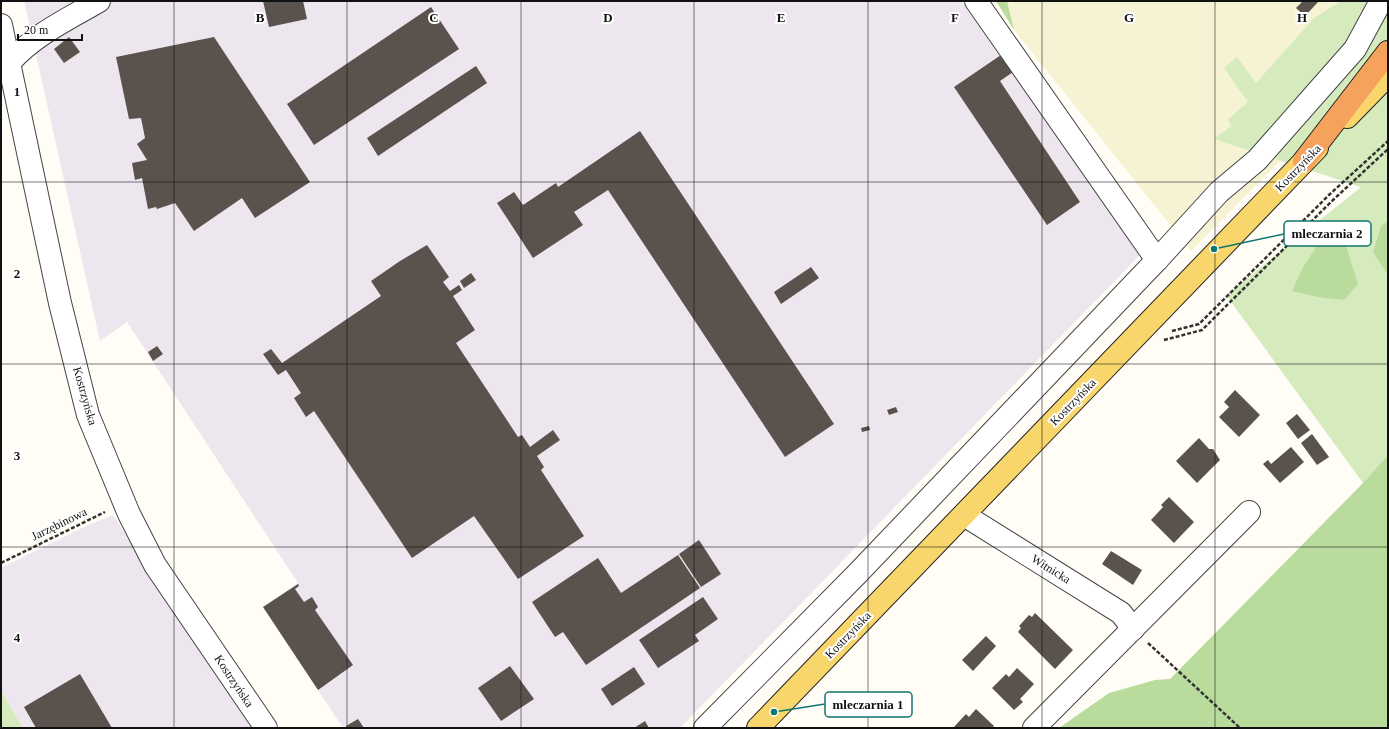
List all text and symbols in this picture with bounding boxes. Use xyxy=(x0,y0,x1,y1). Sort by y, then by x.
text: B xyxy=(256,10,265,25)
text: C xyxy=(429,10,439,25)
text: D xyxy=(603,10,613,25)
text: E xyxy=(777,10,785,25)
text: F xyxy=(951,10,959,25)
text: G xyxy=(1124,10,1134,25)
text: H xyxy=(1297,10,1307,25)
scale bar xyxy=(18,16,82,42)
text: 20 m xyxy=(24,23,49,37)
text: 1 xyxy=(14,84,20,99)
street label: Kostrzyńska xyxy=(1272,141,1324,194)
callout: mleczarnia 2 xyxy=(1284,221,1371,246)
text: mleczarnia 2 xyxy=(1291,226,1363,241)
text: 2 xyxy=(14,266,20,281)
street label: Kostrzyńska xyxy=(70,365,100,427)
street label: Kostrzyńska xyxy=(1047,375,1099,428)
text: 3 xyxy=(14,448,21,463)
street label: Jarzębinowa xyxy=(29,504,90,543)
street label: Witnicka xyxy=(1029,552,1074,587)
street label: Kostrzyńska xyxy=(822,608,874,661)
text: 4 xyxy=(14,630,21,645)
street label: Kostrzyńska xyxy=(211,652,257,710)
callout: mleczarnia 1 xyxy=(825,692,912,717)
text: mleczarnia 1 xyxy=(832,697,904,712)

